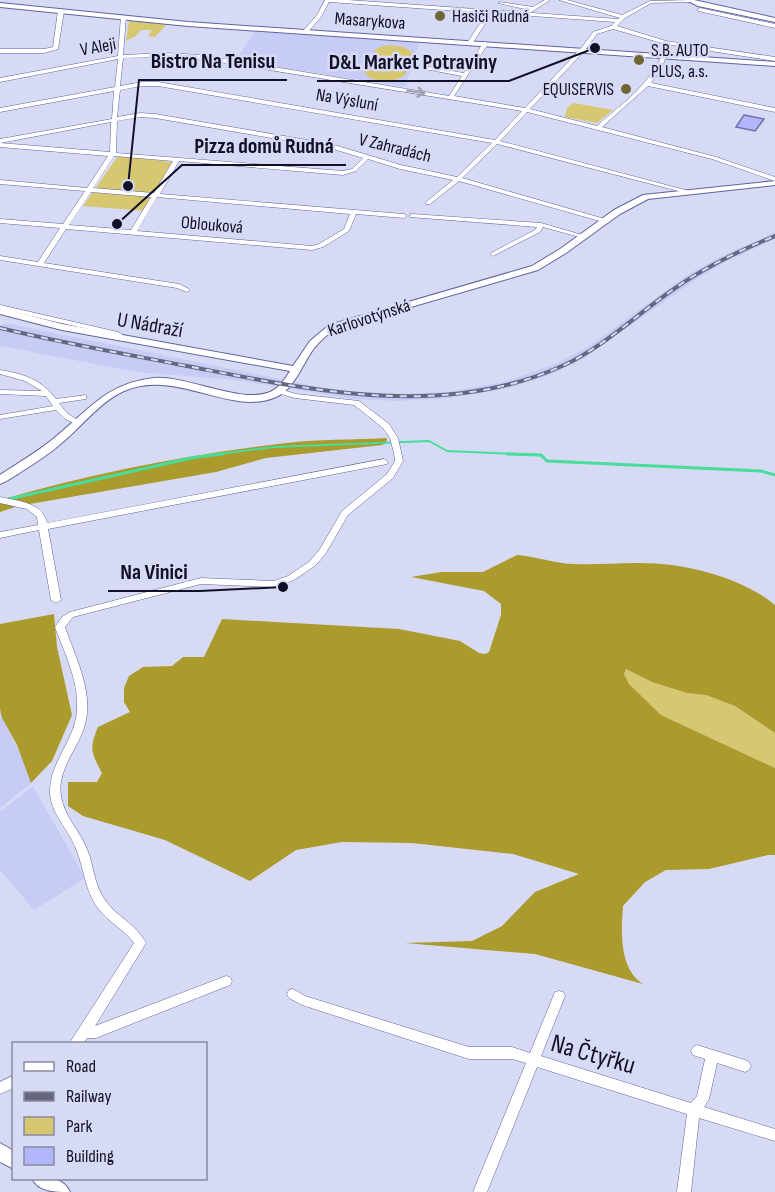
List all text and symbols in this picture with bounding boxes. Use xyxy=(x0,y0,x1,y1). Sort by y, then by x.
place label: Hasiči Rudná xyxy=(452,6,529,27)
street label: Masarykova xyxy=(334,8,406,34)
marker: Hasiči Rudná xyxy=(433,9,447,23)
street label: V Aleji xyxy=(78,34,118,60)
callout: Bistro Na Tenisu xyxy=(139,40,287,80)
place label: S.B. AUTO PLUS, a.s. xyxy=(651,40,709,82)
callout: D&L Market Potraviny xyxy=(317,41,509,81)
text: Bistro Na Tenisu xyxy=(151,48,275,75)
text: D&L Market Potraviny xyxy=(329,49,497,76)
marker: S.B. AUTO PLUS, a.s. xyxy=(632,53,646,67)
place label: EQUISERVIS xyxy=(543,79,614,100)
marker: EQUISERVIS xyxy=(619,82,633,96)
street label: Na Výsluní xyxy=(314,84,380,116)
one-way arrow xyxy=(405,86,425,97)
callout: Pizza domů Rudná xyxy=(182,125,346,165)
street label: V Zahradách xyxy=(357,129,433,167)
text: Pizza domů Rudná xyxy=(194,133,334,160)
street label: Oblouková xyxy=(180,212,244,238)
street label: Karlovotýnská xyxy=(325,295,413,341)
street label: U Nádraží xyxy=(115,307,185,343)
callout: Na Vinici xyxy=(108,551,200,591)
text: Na Vinici xyxy=(120,559,188,586)
street label: Na Čtyřku xyxy=(547,1028,639,1082)
legend xyxy=(12,1042,207,1180)
text: Road xyxy=(66,1056,96,1077)
text: Railway xyxy=(66,1086,111,1107)
text: Park xyxy=(66,1116,92,1137)
text: Building xyxy=(66,1146,114,1167)

